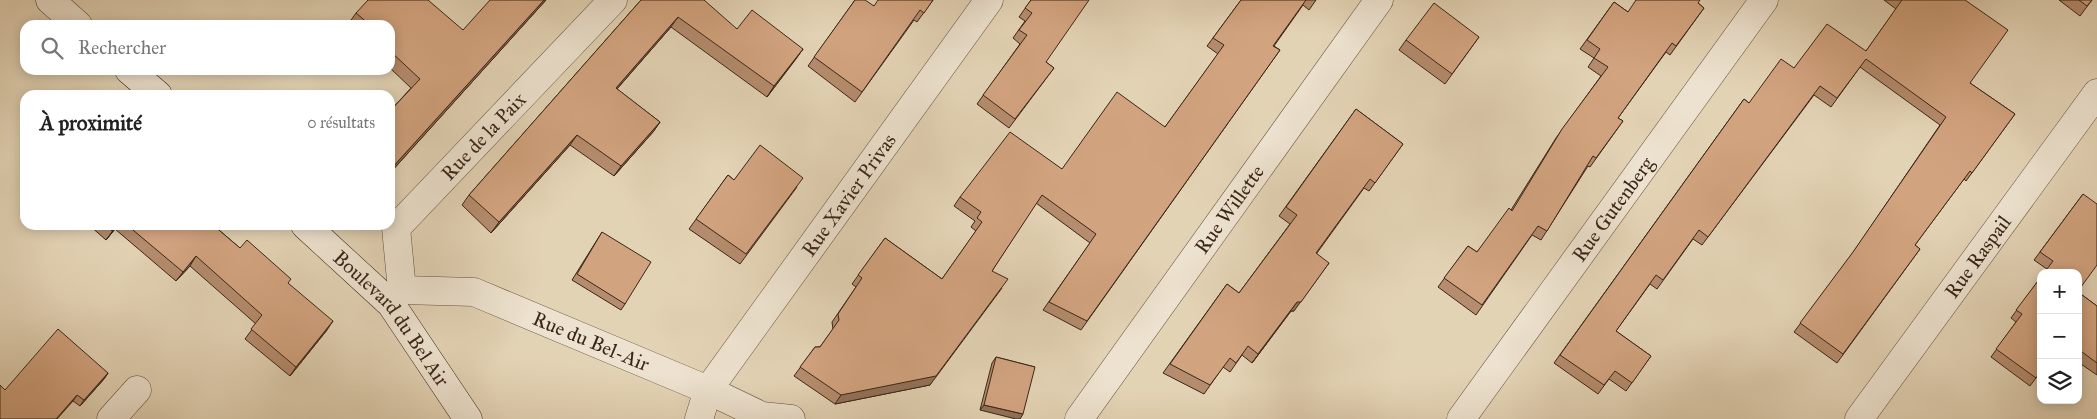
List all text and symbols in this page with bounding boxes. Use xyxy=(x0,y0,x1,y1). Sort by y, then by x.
search box xyxy=(20,20,395,75)
icon: search xyxy=(38,34,66,62)
text: Rechercher xyxy=(78,36,166,59)
street label: Rue de la Paix xyxy=(436,87,531,185)
text: À proximité xyxy=(40,110,142,136)
text: 0 résultats xyxy=(307,113,375,132)
street label: Rue Xavier Privas xyxy=(796,129,901,261)
street label: Rue Gutenberg xyxy=(1567,151,1660,266)
street label: Rue Willette xyxy=(1189,160,1269,258)
street label: Rue Raspail xyxy=(1939,210,2016,303)
street label: Boulevard du Bel Air xyxy=(328,245,455,391)
map controls xyxy=(2037,269,2082,404)
button: + xyxy=(2037,269,2082,314)
street label: Rue du Bel-Air xyxy=(529,306,653,376)
button: − xyxy=(2037,314,2082,359)
button: layers xyxy=(2037,359,2082,404)

